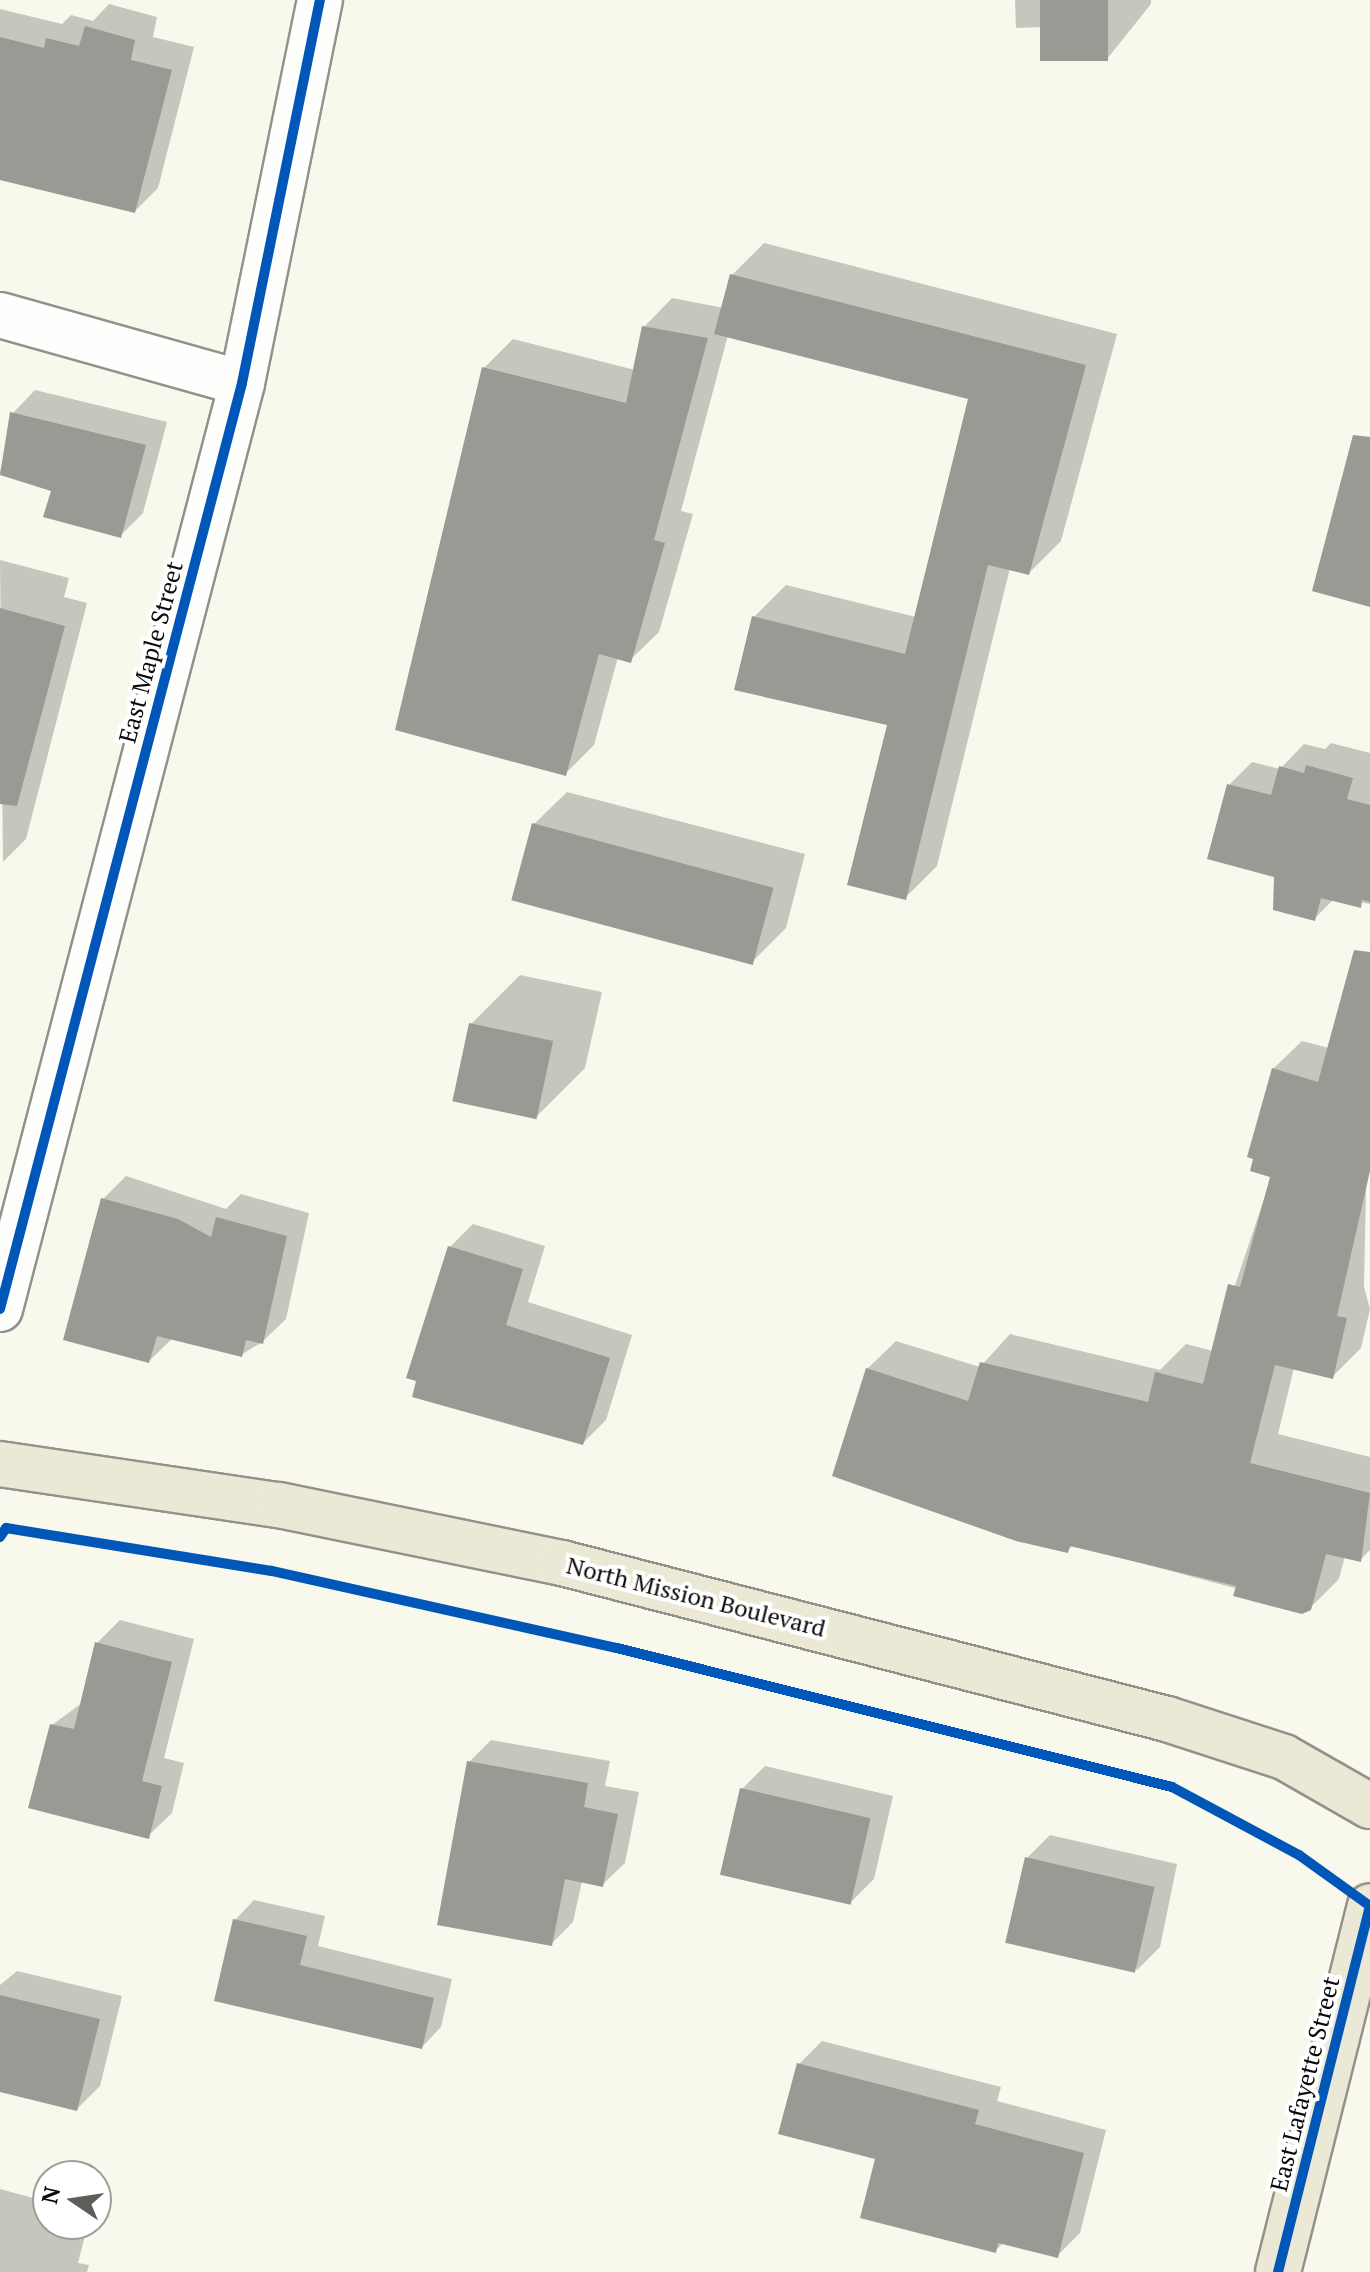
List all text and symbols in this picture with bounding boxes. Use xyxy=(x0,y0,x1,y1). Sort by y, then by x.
street label: East Maple Street xyxy=(113,558,189,746)
street label: North Mission Boulevard xyxy=(564,1551,828,1643)
street label: East Lafayette Street xyxy=(1264,1974,1346,2194)
north arrow xyxy=(32,2160,112,2240)
text: N xyxy=(34,2184,66,2206)

